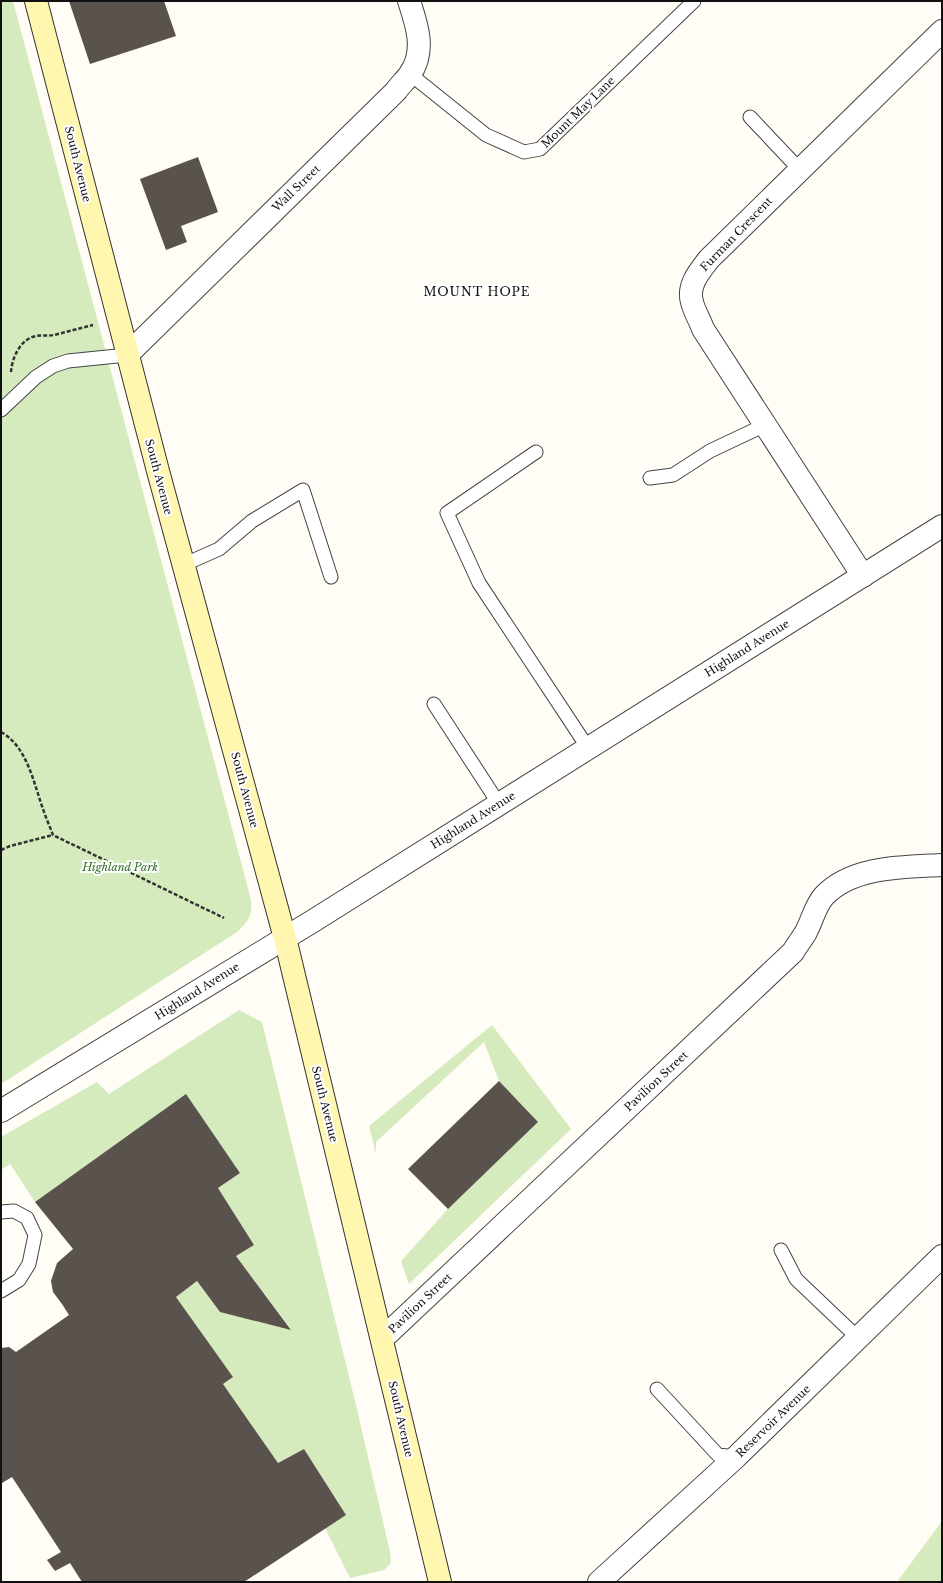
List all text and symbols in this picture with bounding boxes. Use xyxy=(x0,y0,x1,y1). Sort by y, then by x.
street label: Mount May Lane xyxy=(538,73,618,151)
street label: South Avenue xyxy=(62,124,94,204)
street label: Wall Street xyxy=(268,161,324,215)
street label: Furman Crescent xyxy=(697,193,776,274)
district label: MOUNT HOPE xyxy=(423,284,531,299)
street label: South Avenue xyxy=(142,438,176,516)
street label: Highland Avenue xyxy=(702,616,792,680)
street label: South Avenue xyxy=(228,751,262,829)
street label: Highland Avenue xyxy=(428,788,518,852)
park label: Highland Park xyxy=(81,860,158,874)
street label: Highland Avenue xyxy=(152,959,242,1023)
street label: Pavilion Street xyxy=(621,1047,691,1114)
street label: South Avenue xyxy=(309,1064,341,1144)
street label: Pavilion Street xyxy=(385,1269,455,1336)
street label: South Avenue xyxy=(385,1379,417,1459)
street label: Reservoir Avenue xyxy=(733,1382,813,1460)

